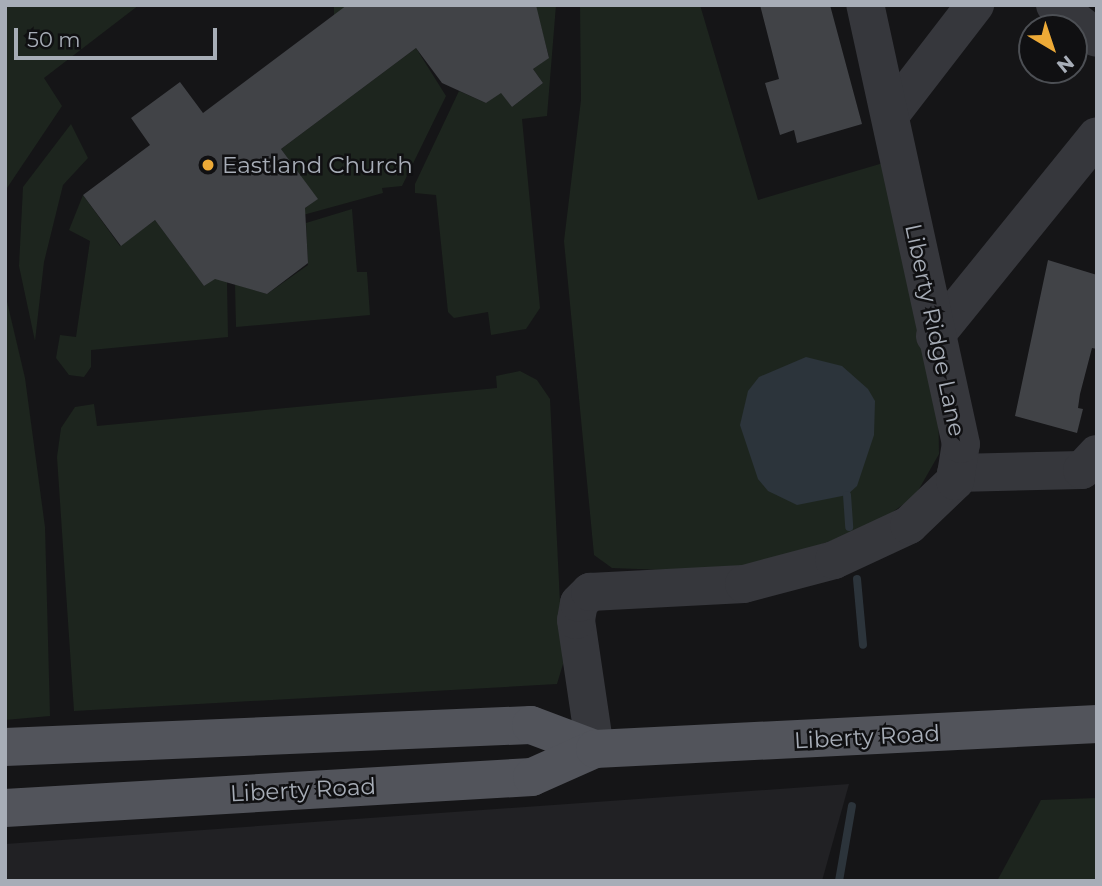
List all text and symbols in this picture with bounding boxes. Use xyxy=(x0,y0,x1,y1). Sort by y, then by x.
scale bar xyxy=(18,14,220,58)
north arrow xyxy=(1018,14,1088,84)
text: 50 m xyxy=(27,27,81,52)
text: N xyxy=(1052,50,1078,78)
place label: Eastland Church xyxy=(222,151,413,179)
marker: Eastland Church xyxy=(200,157,216,173)
street label: Liberty Ridge Lane xyxy=(899,221,971,439)
street label: Liberty Road xyxy=(793,719,941,755)
street label: Liberty Road xyxy=(229,772,377,808)

